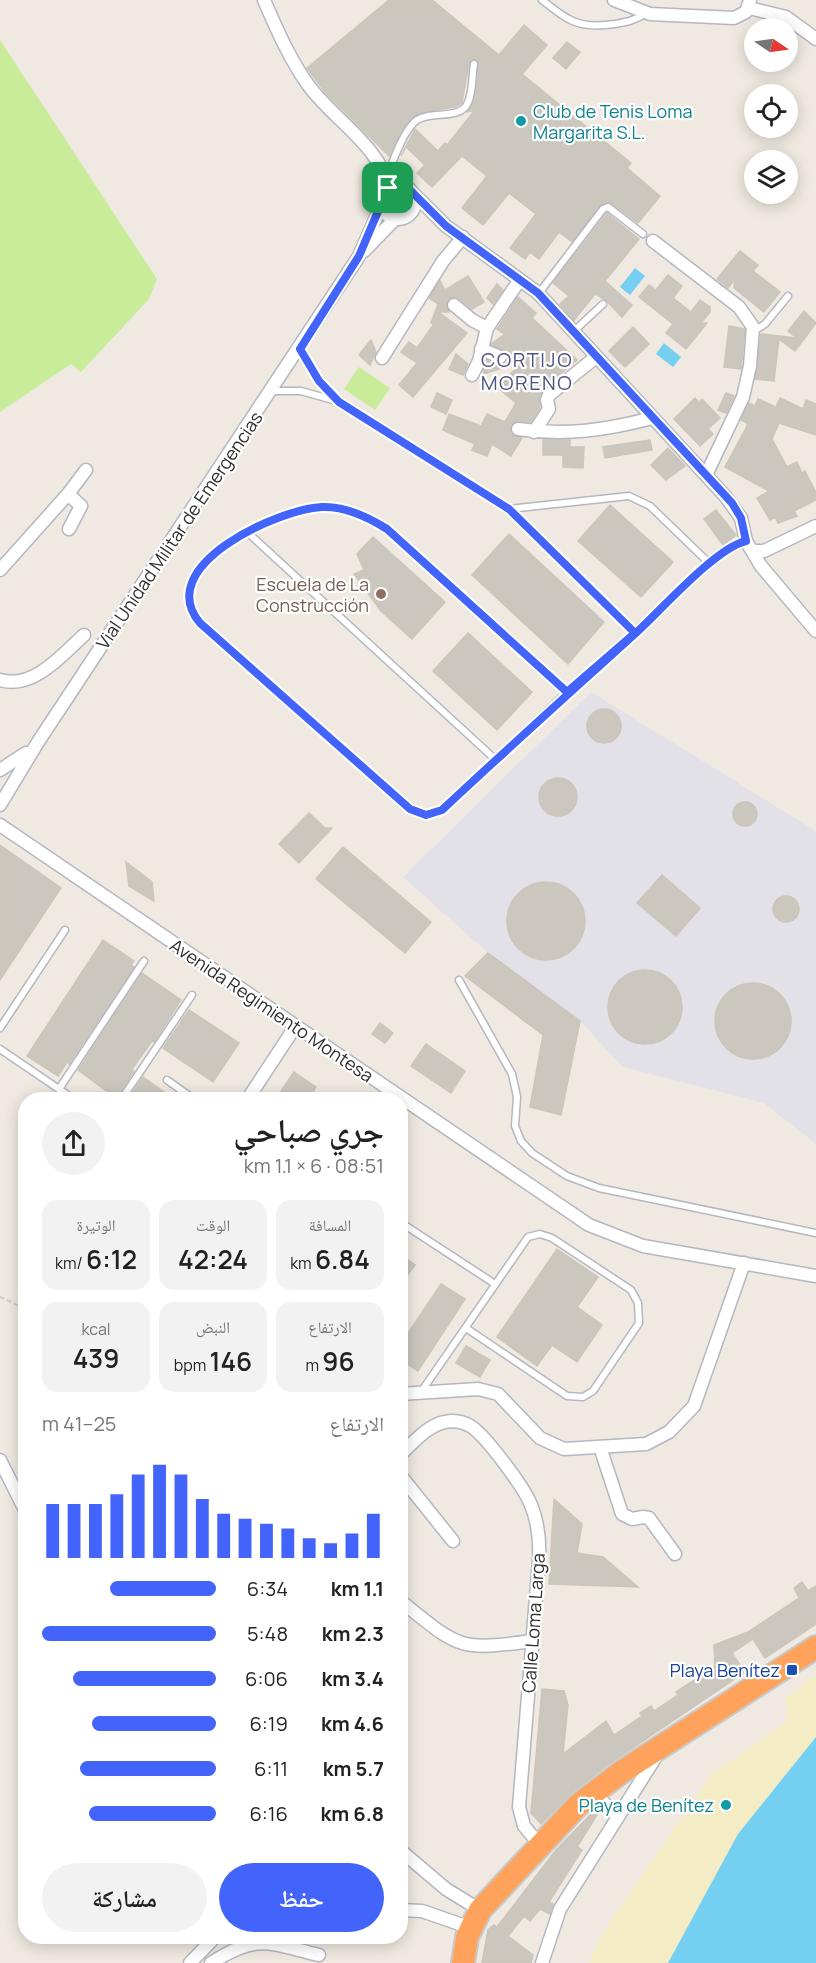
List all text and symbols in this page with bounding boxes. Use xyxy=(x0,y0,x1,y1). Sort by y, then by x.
north arrow xyxy=(744,18,798,72)
map controls xyxy=(744,18,798,204)
button: locate xyxy=(744,84,798,138)
place label: Club de Tenis Loma Margarita S.L. xyxy=(533,99,692,144)
marker: Club de Tenis Loma Margarita S.L. xyxy=(514,114,528,128)
button: layers xyxy=(744,150,798,204)
pin xyxy=(362,162,413,213)
icon: arrive xyxy=(371,171,404,204)
district label: CORTIJO MORENO xyxy=(481,346,573,396)
street label: Vial Unidad Militar de Emergencias xyxy=(90,406,268,654)
place label: Escuela de La Construcción xyxy=(256,572,369,617)
marker: Escuela de La Construcción xyxy=(374,587,388,601)
street label: Avenida Regimiento Montesa xyxy=(166,933,378,1087)
text: جري صباحي xyxy=(233,1107,384,1152)
button: share xyxy=(42,1112,105,1175)
text: 08:51 · 6 × 1.1 km xyxy=(244,1152,384,1179)
text: الوتيرة xyxy=(77,1214,115,1236)
text: الوقت xyxy=(196,1214,230,1236)
text: المسافة xyxy=(309,1214,351,1236)
text: 6:12 xyxy=(86,1241,137,1277)
text: 42:24 xyxy=(178,1241,248,1277)
text: 6.84 xyxy=(315,1241,370,1277)
text: /km xyxy=(55,1252,86,1274)
text: km xyxy=(290,1252,315,1274)
text: النبض xyxy=(196,1316,230,1338)
text: الارتفاع xyxy=(308,1316,352,1338)
text: kcal xyxy=(81,1318,111,1340)
text: 439 xyxy=(73,1340,119,1376)
text: 146 xyxy=(209,1343,252,1379)
text: 96 xyxy=(322,1343,355,1379)
text: bpm xyxy=(174,1354,209,1376)
text: m xyxy=(305,1354,322,1376)
text: 25–41 m xyxy=(42,1410,116,1437)
text: الارتفاع xyxy=(329,1410,384,1437)
street label: Calle Loma Larga xyxy=(516,1552,550,1694)
text: 6:34 xyxy=(247,1575,288,1602)
text: 1.1 km xyxy=(331,1575,384,1602)
text: 5:48 xyxy=(247,1620,288,1647)
text: 2.3 km xyxy=(322,1620,384,1647)
place label: Playa Benítez xyxy=(670,1658,780,1682)
marker: Playa Benítez xyxy=(785,1663,799,1677)
text: 6:06 xyxy=(245,1665,288,1692)
text: 3.4 km xyxy=(321,1665,384,1692)
text: 6:19 xyxy=(249,1710,288,1737)
text: 4.6 km xyxy=(321,1710,384,1737)
text: 6:11 xyxy=(254,1755,288,1782)
text: 5.7 km xyxy=(323,1755,384,1782)
place label: Playa de Benítez xyxy=(579,1793,714,1817)
marker: Playa de Benítez xyxy=(719,1798,733,1812)
text: 6:16 xyxy=(249,1800,288,1827)
text: 6.8 km xyxy=(321,1800,384,1827)
button: مشاركة xyxy=(42,1863,207,1932)
button: حفظ xyxy=(219,1863,384,1932)

